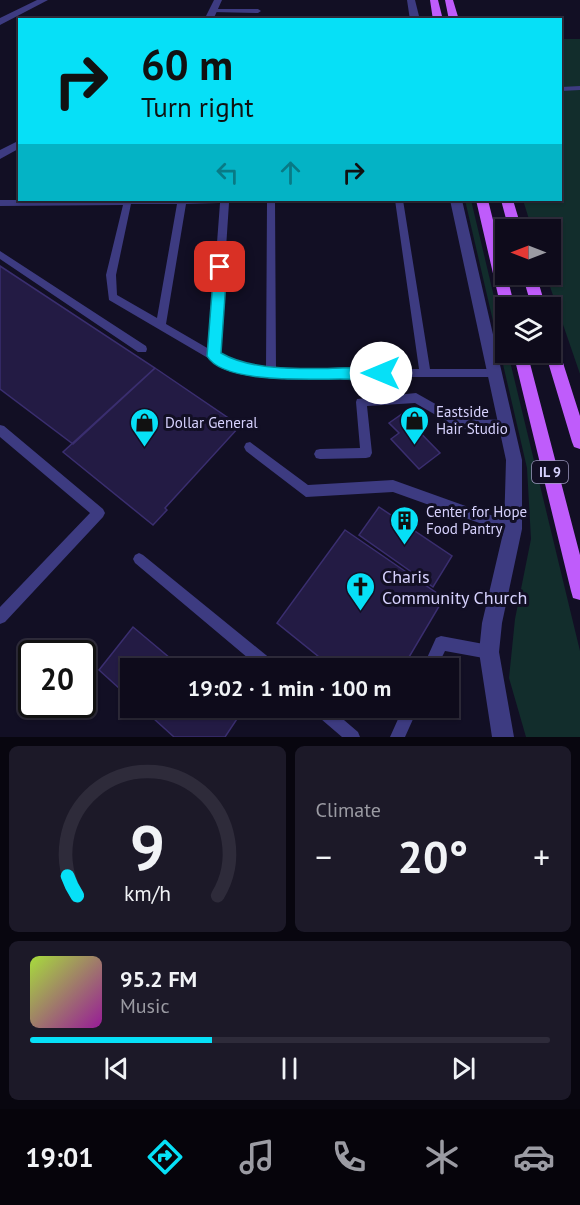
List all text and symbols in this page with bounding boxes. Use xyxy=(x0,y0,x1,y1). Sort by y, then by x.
text: 60 m xyxy=(141,37,233,92)
icon: right xyxy=(42,42,120,120)
text: Turn right xyxy=(141,90,254,124)
icon: left xyxy=(211,156,244,189)
icon: ahead xyxy=(274,156,307,189)
icon: right xyxy=(337,156,370,189)
north arrow xyxy=(495,219,561,285)
map controls xyxy=(495,219,561,363)
pin xyxy=(194,241,245,292)
icon: arrive xyxy=(203,250,236,283)
button: layers xyxy=(495,297,561,363)
position arrow xyxy=(349,341,413,405)
place label: Eastside Hair Studio xyxy=(436,402,508,438)
shop icon: Eastside Hair Studio xyxy=(399,404,431,446)
shop icon: Dollar General xyxy=(128,406,160,448)
place label: Dollar General xyxy=(165,413,258,432)
road number: IL 9 xyxy=(532,461,568,483)
place label: Center for Hope Food Pantry xyxy=(426,502,527,538)
building icon: Center for Hope Food Pantry xyxy=(389,504,421,546)
place label: Charis Community Church xyxy=(382,565,527,609)
church icon: Charis Community Church xyxy=(345,570,377,612)
speed limit sign: 20 xyxy=(18,640,96,718)
text: 19:02 · 1 min · 100 m xyxy=(188,674,391,702)
text: Climate xyxy=(316,797,381,823)
text: 9 xyxy=(130,806,165,887)
text: 20° xyxy=(397,827,468,885)
text: − xyxy=(316,835,332,878)
text: + xyxy=(533,835,550,878)
text: km/h xyxy=(124,879,171,907)
text: 95.2 FM xyxy=(120,965,197,993)
text: Music xyxy=(120,993,169,1019)
icon: previous xyxy=(100,1052,133,1085)
icon: pause xyxy=(273,1052,306,1085)
icon: next xyxy=(447,1052,480,1085)
icon: directions xyxy=(144,1136,186,1178)
icon: music xyxy=(236,1136,278,1178)
icon: phone xyxy=(328,1136,370,1178)
icon: climate xyxy=(421,1136,463,1178)
icon: car xyxy=(513,1136,555,1178)
text: 19:01 xyxy=(25,1140,94,1174)

